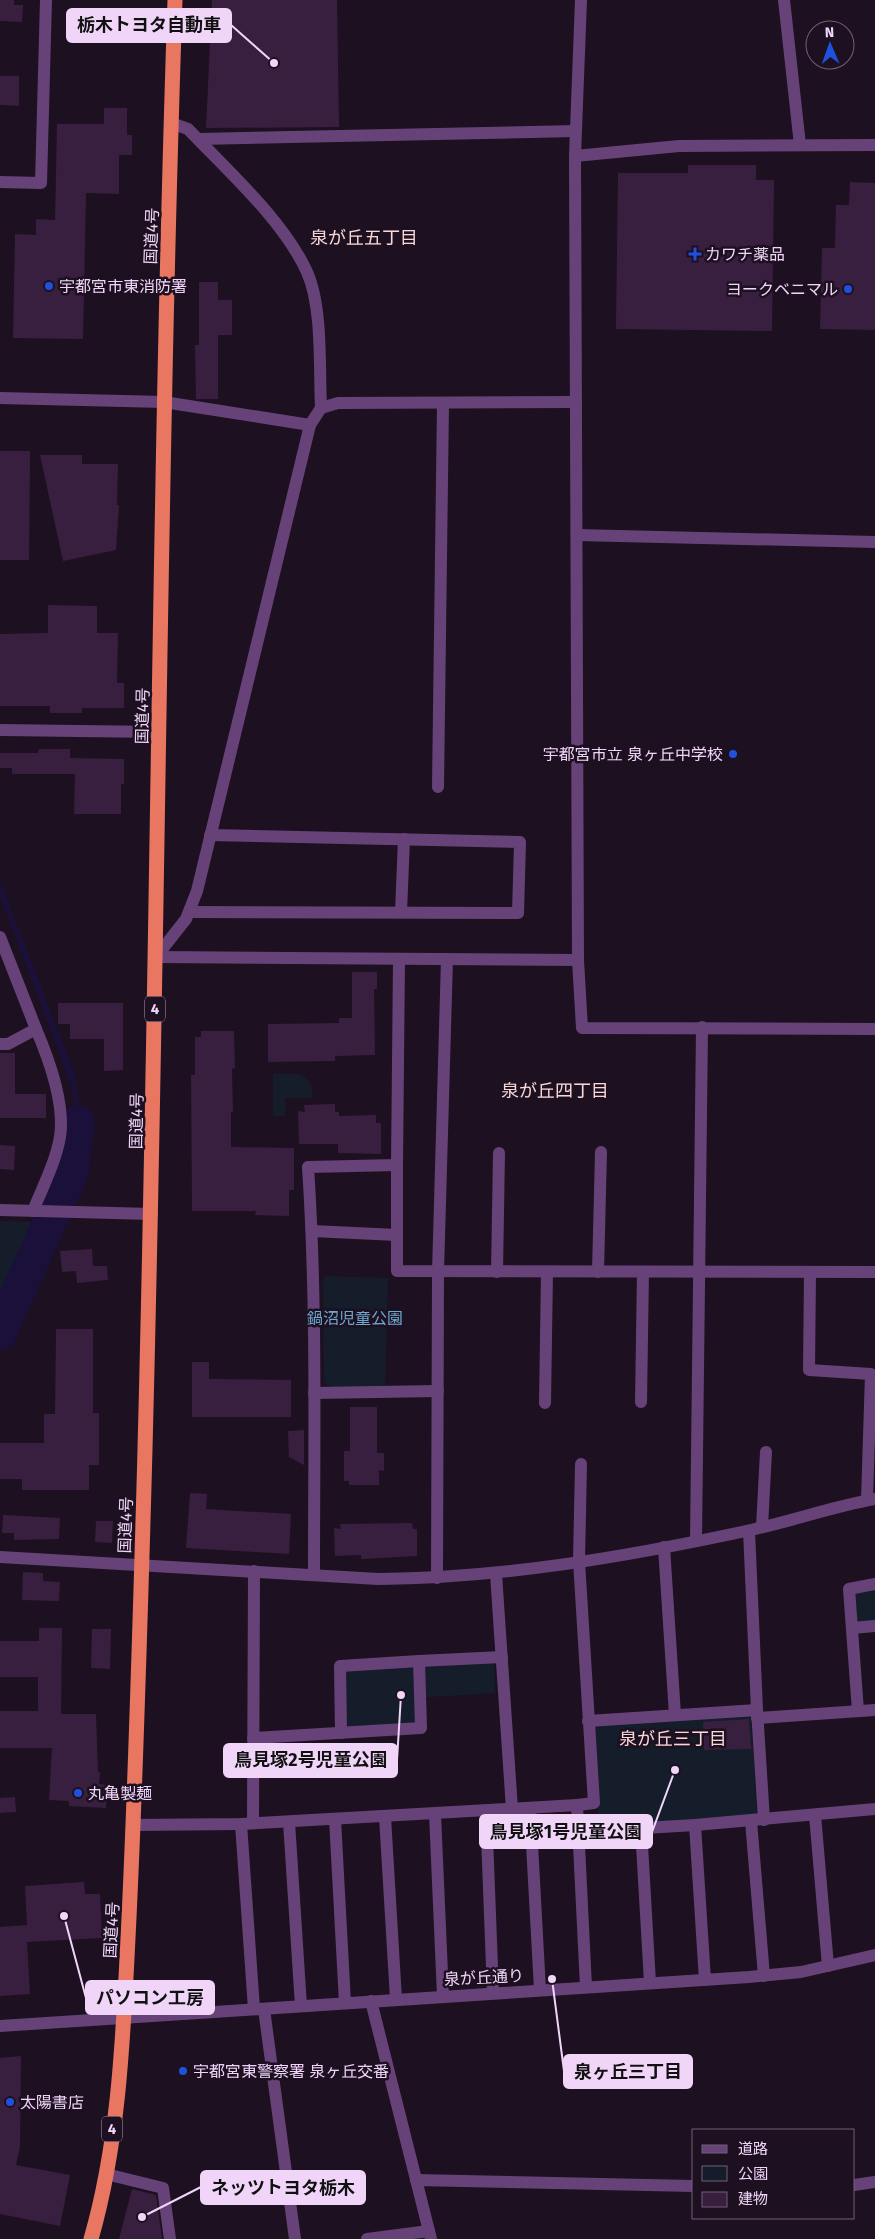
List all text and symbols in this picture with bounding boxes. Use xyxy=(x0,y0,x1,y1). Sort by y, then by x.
callout: 栃木トヨタ自動車 xyxy=(67,9,231,42)
text: 栃木トヨタ自動車 xyxy=(77,14,221,36)
north arrow xyxy=(805,20,855,70)
text: N xyxy=(825,24,835,41)
street label: 国道4号 xyxy=(141,207,162,265)
district label: 泉が丘五丁目 xyxy=(310,227,418,249)
place label: カワチ薬品 xyxy=(705,245,785,264)
marker: カワチ薬品 xyxy=(689,248,701,260)
place label: 宇都宮市東消防署 xyxy=(59,277,187,296)
marker: 宇都宮市東消防署 xyxy=(43,280,55,292)
place label: ヨークベニマル xyxy=(726,280,838,299)
marker: ヨークベニマル xyxy=(842,283,854,295)
street label: 国道4号 xyxy=(133,688,152,744)
place label: 宇都宮市立 泉ヶ丘中学校 xyxy=(543,745,723,764)
marker: 宇都宮市立 泉ヶ丘中学校 xyxy=(727,748,739,760)
road number: 4 xyxy=(145,996,165,1022)
district label: 泉が丘四丁目 xyxy=(501,1080,609,1102)
street label: 国道4号 xyxy=(127,1093,146,1149)
park label: 鍋沼児童公園 xyxy=(307,1309,403,1328)
street label: 国道4号 xyxy=(115,1496,136,1554)
district label: 泉が丘三丁目 xyxy=(619,1728,727,1750)
callout: 鳥見塚2号児童公園 xyxy=(224,1744,397,1777)
text: 鳥見塚2号児童公園 xyxy=(234,1749,388,1771)
place label: 丸亀製麺 xyxy=(88,1784,152,1803)
marker: 丸亀製麺 xyxy=(72,1787,84,1799)
callout: 鳥見塚1号児童公園 xyxy=(480,1815,652,1848)
text: 鳥見塚1号児童公園 xyxy=(490,1821,642,1843)
street label: 国道4号 xyxy=(101,1901,122,1959)
street label: 泉が丘通り xyxy=(444,1966,524,1989)
callout: パソコン工房 xyxy=(86,1981,214,2014)
text: パソコン工房 xyxy=(96,1987,204,2009)
callout: 泉ヶ丘三丁目 xyxy=(564,2055,692,2088)
text: 泉ヶ丘三丁目 xyxy=(574,2061,682,2083)
place label: 宇都宮東警察署 泉ヶ丘交番 xyxy=(193,2062,389,2081)
marker: 宇都宮東警察署 泉ヶ丘交番 xyxy=(177,2065,189,2077)
place label: 太陽書店 xyxy=(20,2093,84,2112)
marker: 太陽書店 xyxy=(4,2096,16,2108)
road number: 4 xyxy=(102,2116,122,2142)
legend xyxy=(692,2129,855,2219)
text: 道路 xyxy=(738,2140,768,2158)
text: 公園 xyxy=(738,2165,768,2183)
callout: ネッツトヨタ栃木 xyxy=(201,2171,365,2204)
text: ネッツトヨタ栃木 xyxy=(211,2177,355,2199)
text: 建物 xyxy=(738,2190,768,2208)

